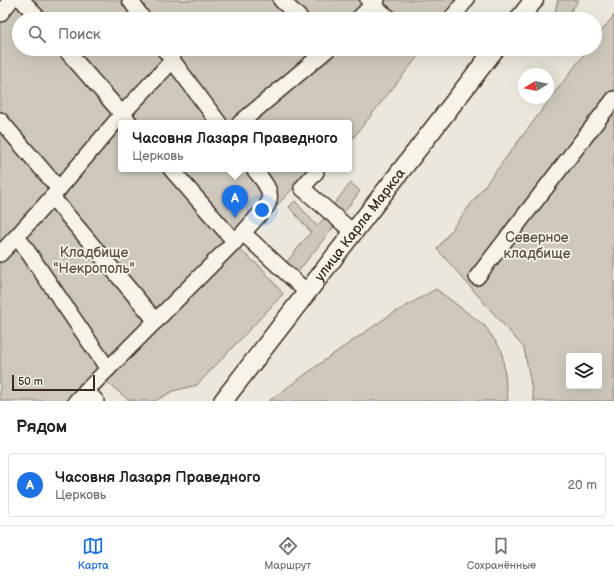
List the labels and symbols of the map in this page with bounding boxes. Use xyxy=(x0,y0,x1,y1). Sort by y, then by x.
north arrow xyxy=(518,68,554,104)
street label: улица Карла Маркса xyxy=(311,165,409,285)
pin: A xyxy=(222,185,248,218)
your location xyxy=(252,200,272,220)
park label: Северное кладбище xyxy=(504,229,571,262)
park label: Кладбище "Некрополь" xyxy=(53,244,135,277)
scale bar xyxy=(12,373,95,392)

